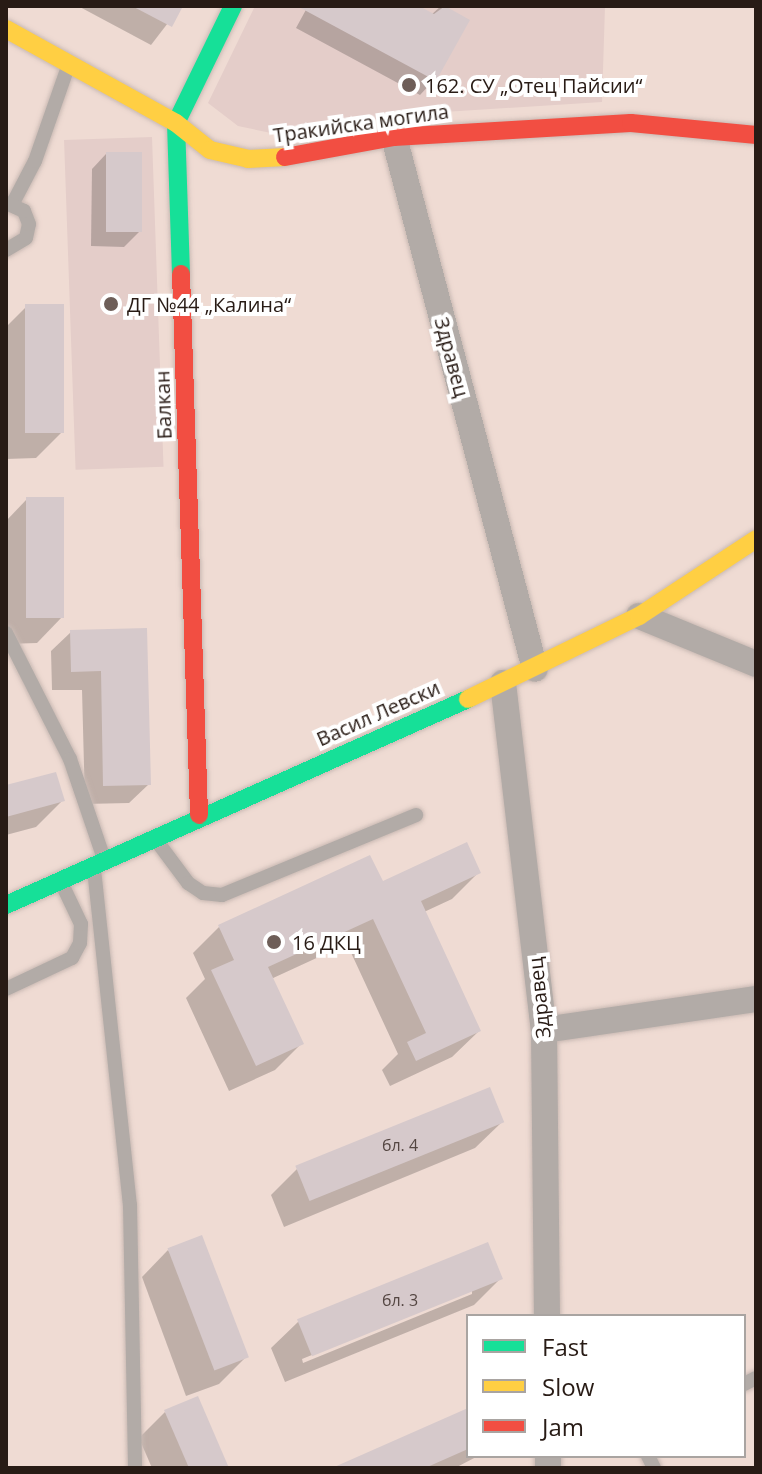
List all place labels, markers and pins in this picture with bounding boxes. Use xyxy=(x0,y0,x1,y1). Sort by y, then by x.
place label: 162. СУ „Отец Пайсии“ xyxy=(425,73,642,97)
marker: 162. СУ „Отец Пайсии“ xyxy=(400,76,418,94)
place label: ДГ №44 „Калина“ xyxy=(127,292,291,316)
marker: ДГ №44 „Калина“ xyxy=(102,295,120,313)
place label: 16 ДКЦ xyxy=(292,930,361,954)
marker: 16 ДКЦ xyxy=(263,931,285,953)

